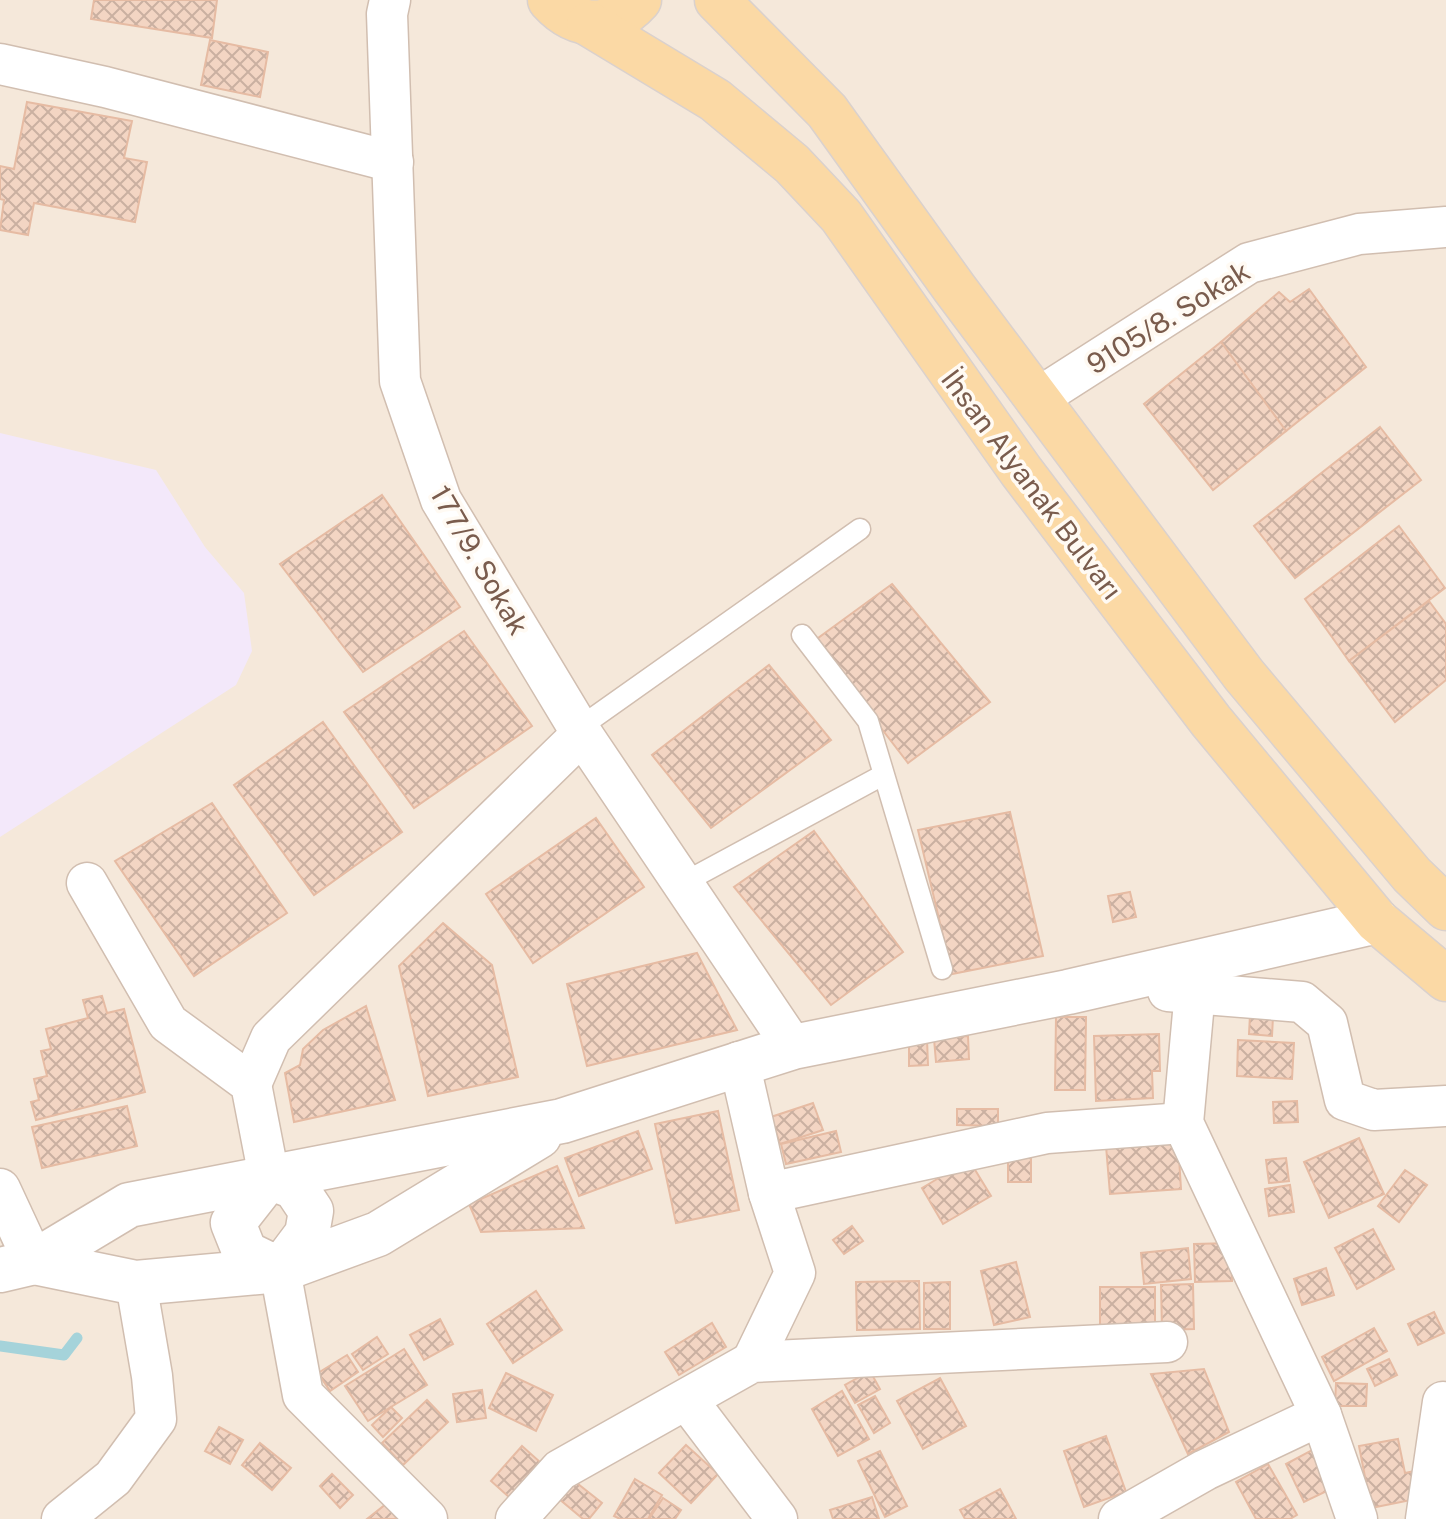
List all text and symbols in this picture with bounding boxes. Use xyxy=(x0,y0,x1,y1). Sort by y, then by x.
street label: 9105/8. Sokak xyxy=(1080,254,1256,380)
street label: İhsan Alyanak Bulvarı xyxy=(935,363,1129,605)
street label: 177/9. Sokak xyxy=(424,480,536,640)

